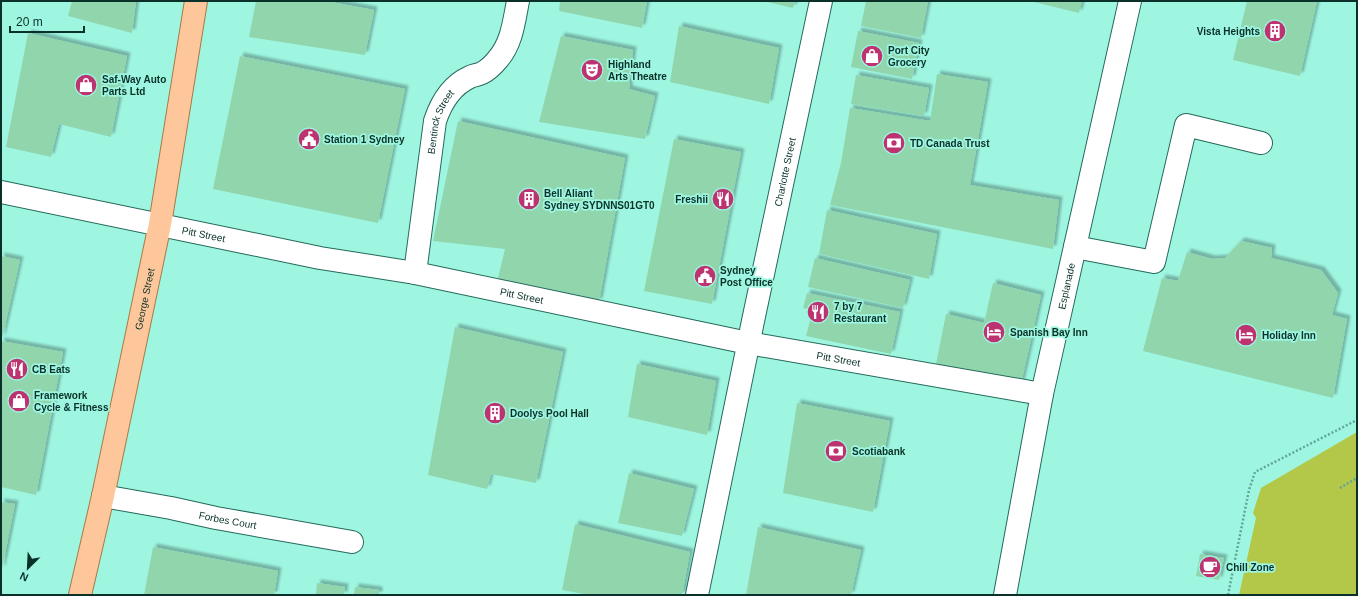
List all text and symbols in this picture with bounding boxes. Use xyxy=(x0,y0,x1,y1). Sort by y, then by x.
scale bar xyxy=(10,8,84,34)
text: 20 m xyxy=(16,15,43,29)
building icon: Vista Heights xyxy=(1262,18,1288,44)
place label: Vista Heights xyxy=(1197,26,1260,37)
shop icon: Port City Grocery xyxy=(859,43,885,69)
place label: Port City Grocery xyxy=(888,45,930,68)
theatre icon: Highland Arts Theatre xyxy=(579,57,605,83)
place label: Highland Arts Theatre xyxy=(608,59,667,82)
shop icon: Saf-Way Auto Parts Ltd xyxy=(73,72,99,98)
place label: Saf-Way Auto Parts Ltd xyxy=(102,74,166,97)
street label: Bentinck Street xyxy=(426,87,456,155)
public building icon: Station 1 Sydney xyxy=(296,126,322,152)
bank icon: TD Canada Trust xyxy=(881,130,907,156)
place label: Station 1 Sydney xyxy=(324,134,405,145)
street label: Charlotte Street xyxy=(772,136,798,208)
place label: TD Canada Trust xyxy=(910,138,990,149)
building icon: Bell Aliant Sydney SYDNNS01GT0 xyxy=(516,186,542,212)
restaurant icon: Freshii xyxy=(710,186,736,212)
place label: Bell Aliant Sydney SYDNNS01GT0 xyxy=(544,188,655,211)
place label: Freshii xyxy=(675,194,708,205)
street label: Pitt Street xyxy=(181,225,226,244)
street label: Esplanade xyxy=(1056,261,1077,310)
public building icon: Sydney Post Office xyxy=(692,263,718,289)
place label: Sydney Post Office xyxy=(720,265,773,288)
street label: George Street xyxy=(133,267,157,331)
street label: Pitt Street xyxy=(499,286,544,306)
restaurant icon: 7 by 7 Restaurant xyxy=(805,299,831,325)
place label: 7 by 7 Restaurant xyxy=(834,301,887,324)
hotel icon: Spanish Bay Inn xyxy=(981,319,1007,345)
hotel icon: Holiday Inn xyxy=(1233,322,1259,348)
place label: Spanish Bay Inn xyxy=(1010,327,1088,338)
place label: Holiday Inn xyxy=(1262,330,1316,341)
street label: Pitt Street xyxy=(816,350,861,368)
restaurant icon: CB Eats xyxy=(4,356,30,382)
place label: CB Eats xyxy=(32,364,71,375)
shop icon: Framework Cycle & Fitness xyxy=(6,388,32,414)
place label: Framework Cycle & Fitness xyxy=(34,390,109,413)
building icon: Doolys Pool Hall xyxy=(482,400,508,426)
place label: Doolys Pool Hall xyxy=(510,408,589,419)
bank icon: Scotiabank xyxy=(823,438,849,464)
place label: Scotiabank xyxy=(852,446,906,457)
street label: Forbes Court xyxy=(198,509,258,531)
north arrow xyxy=(8,548,48,588)
cafe icon: Chill Zone xyxy=(1197,554,1223,580)
place label: Chill Zone xyxy=(1226,562,1275,573)
text: N xyxy=(18,570,30,584)

